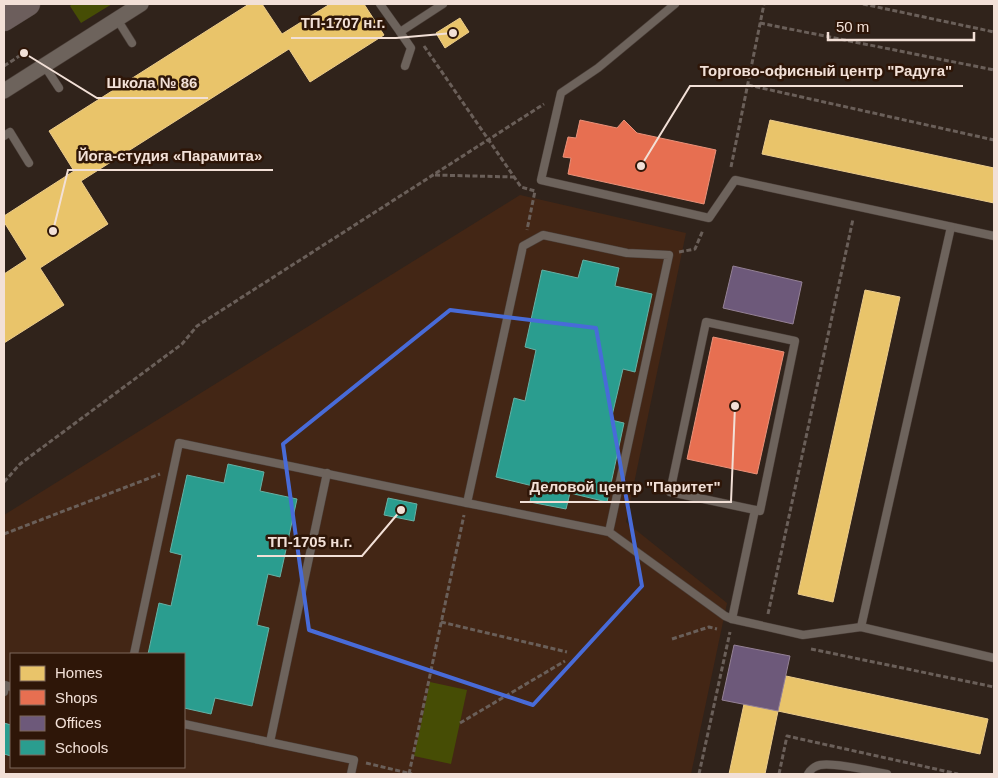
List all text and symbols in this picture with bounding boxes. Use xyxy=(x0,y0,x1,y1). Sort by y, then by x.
callout: ТП-1707 н.г. xyxy=(291,8,396,38)
scale bar xyxy=(828,10,974,42)
text: ТП-1707 н.г. xyxy=(301,14,385,31)
text: 50 m xyxy=(836,18,869,35)
callout: Торгово-офисный центр "Радуга" xyxy=(690,56,963,86)
text: Торгово-офисный центр "Радуга" xyxy=(700,62,952,79)
callout: Школа № 86 xyxy=(97,68,208,98)
text: Школа № 86 xyxy=(107,74,197,91)
callout: Йога-студия «Парамита» xyxy=(68,140,273,170)
text: Йога-студия «Парамита» xyxy=(78,147,262,164)
callout: Деловой центр "Паритет" xyxy=(520,472,731,502)
text: Деловой центр "Паритет" xyxy=(529,478,721,495)
callout: ТП-1705 н.г. xyxy=(257,526,362,556)
text: ТП-1705 н.г. xyxy=(268,533,352,550)
legend xyxy=(10,653,185,768)
text: Homes xyxy=(55,664,103,681)
text: Shops xyxy=(55,689,98,706)
text: Offices xyxy=(55,714,101,731)
text: Schools xyxy=(55,739,108,756)

